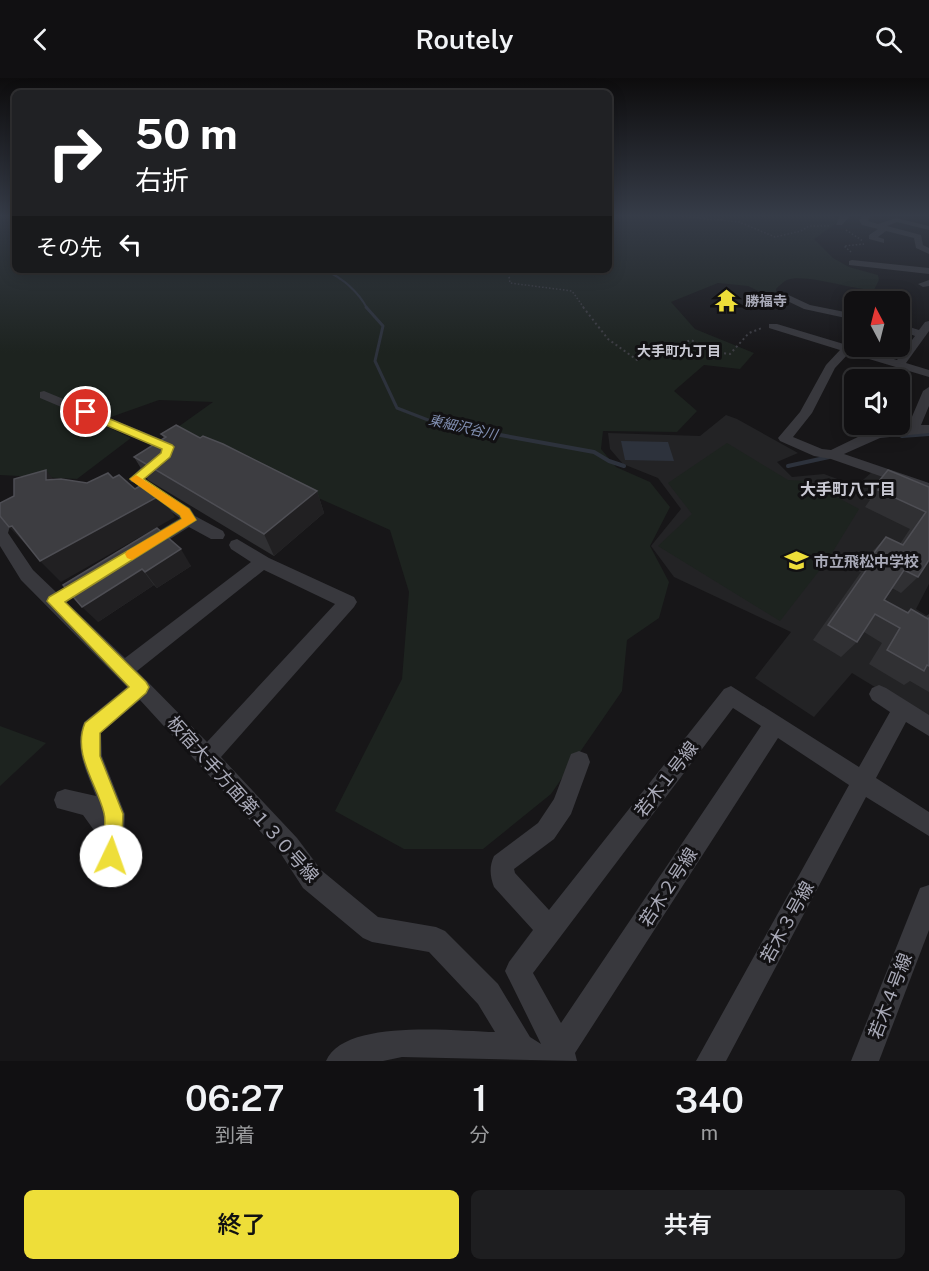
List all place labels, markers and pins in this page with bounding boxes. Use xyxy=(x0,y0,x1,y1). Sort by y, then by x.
temple icon: 勝福寺 xyxy=(714,288,740,314)
place label: 勝福寺 xyxy=(745,293,787,309)
pin xyxy=(60,386,111,437)
school or university icon: 市立飛松中学校 xyxy=(783,548,809,574)
place label: 市立飛松中学校 xyxy=(814,553,919,570)

